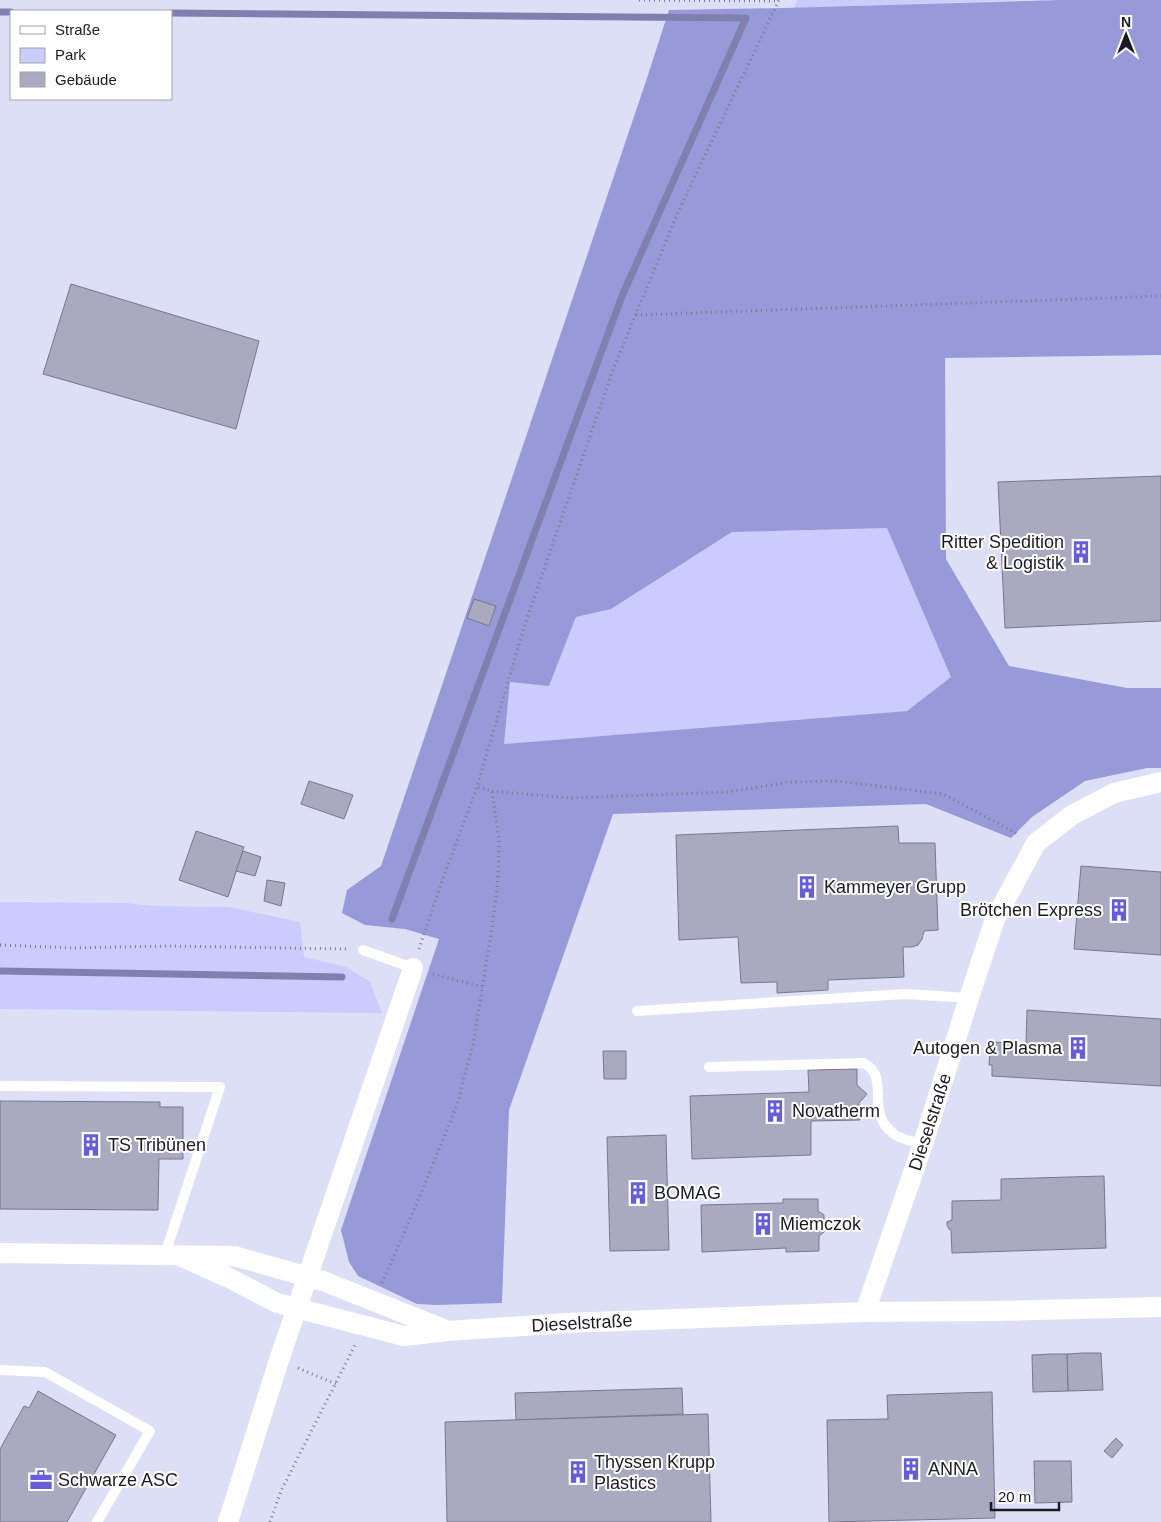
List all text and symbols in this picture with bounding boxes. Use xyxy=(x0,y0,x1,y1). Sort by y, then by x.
legend xyxy=(10,10,172,100)
north arrow xyxy=(1101,10,1151,60)
text: N xyxy=(1121,14,1131,30)
text: Straße xyxy=(55,21,100,38)
text: Park xyxy=(55,46,86,63)
text: Gebäude xyxy=(55,71,117,88)
place label: Ritter Spedition & Logistik xyxy=(941,532,1065,573)
building icon: Ritter Spedition & Logistik xyxy=(1068,539,1094,565)
building icon: Kammeyer Grupp xyxy=(794,874,820,900)
place label: Kammeyer Grupp xyxy=(824,877,966,897)
building icon: Brötchen Express xyxy=(1106,897,1132,923)
place label: Brötchen Express xyxy=(960,900,1102,920)
building icon: Autogen & Plasma xyxy=(1065,1035,1091,1061)
place label: Autogen & Plasma xyxy=(913,1038,1063,1058)
street label: Dieselstraße xyxy=(905,1071,955,1173)
building icon: Novatherm xyxy=(762,1098,788,1124)
place label: Novatherm xyxy=(792,1101,880,1121)
building icon: TS Tribünen xyxy=(78,1132,104,1158)
place label: TS Tribünen xyxy=(108,1135,206,1155)
building icon: BOMAG xyxy=(625,1180,651,1206)
place label: BOMAG xyxy=(654,1183,721,1203)
building icon: Miemczok xyxy=(750,1211,776,1237)
place label: Miemczok xyxy=(780,1214,862,1234)
street label: Dieselstraße xyxy=(531,1310,633,1336)
place label: Thyssen Krupp Plastics xyxy=(594,1452,715,1493)
building icon: ANNA xyxy=(898,1456,924,1482)
building icon: Thyssen Krupp Plastics xyxy=(565,1459,591,1485)
place label: ANNA xyxy=(928,1459,978,1479)
office icon: Schwarze ASC xyxy=(28,1467,54,1493)
place label: Schwarze ASC xyxy=(58,1470,178,1490)
scale bar xyxy=(991,1480,1058,1512)
text: 20 m xyxy=(998,1488,1031,1505)

